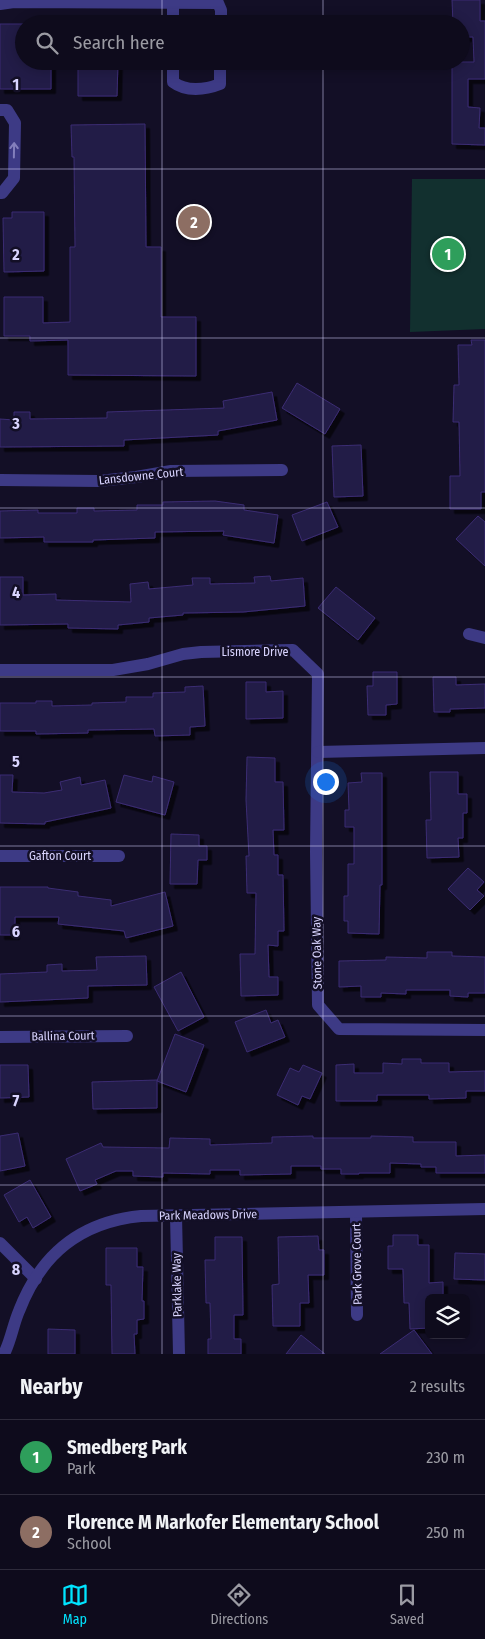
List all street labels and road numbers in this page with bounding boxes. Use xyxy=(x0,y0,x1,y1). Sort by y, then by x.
street label: Lansdowne Court xyxy=(98,465,184,487)
street label: Lismore Drive xyxy=(221,645,289,659)
street label: Gafton Court xyxy=(29,849,91,863)
street label: Stone Oak Way xyxy=(309,916,325,989)
street label: Ballina Court xyxy=(31,1028,95,1044)
street label: Park Meadows Drive xyxy=(159,1207,257,1223)
street label: Park Grove Court xyxy=(349,1223,365,1305)
street label: Parklake Way xyxy=(169,1252,185,1317)

